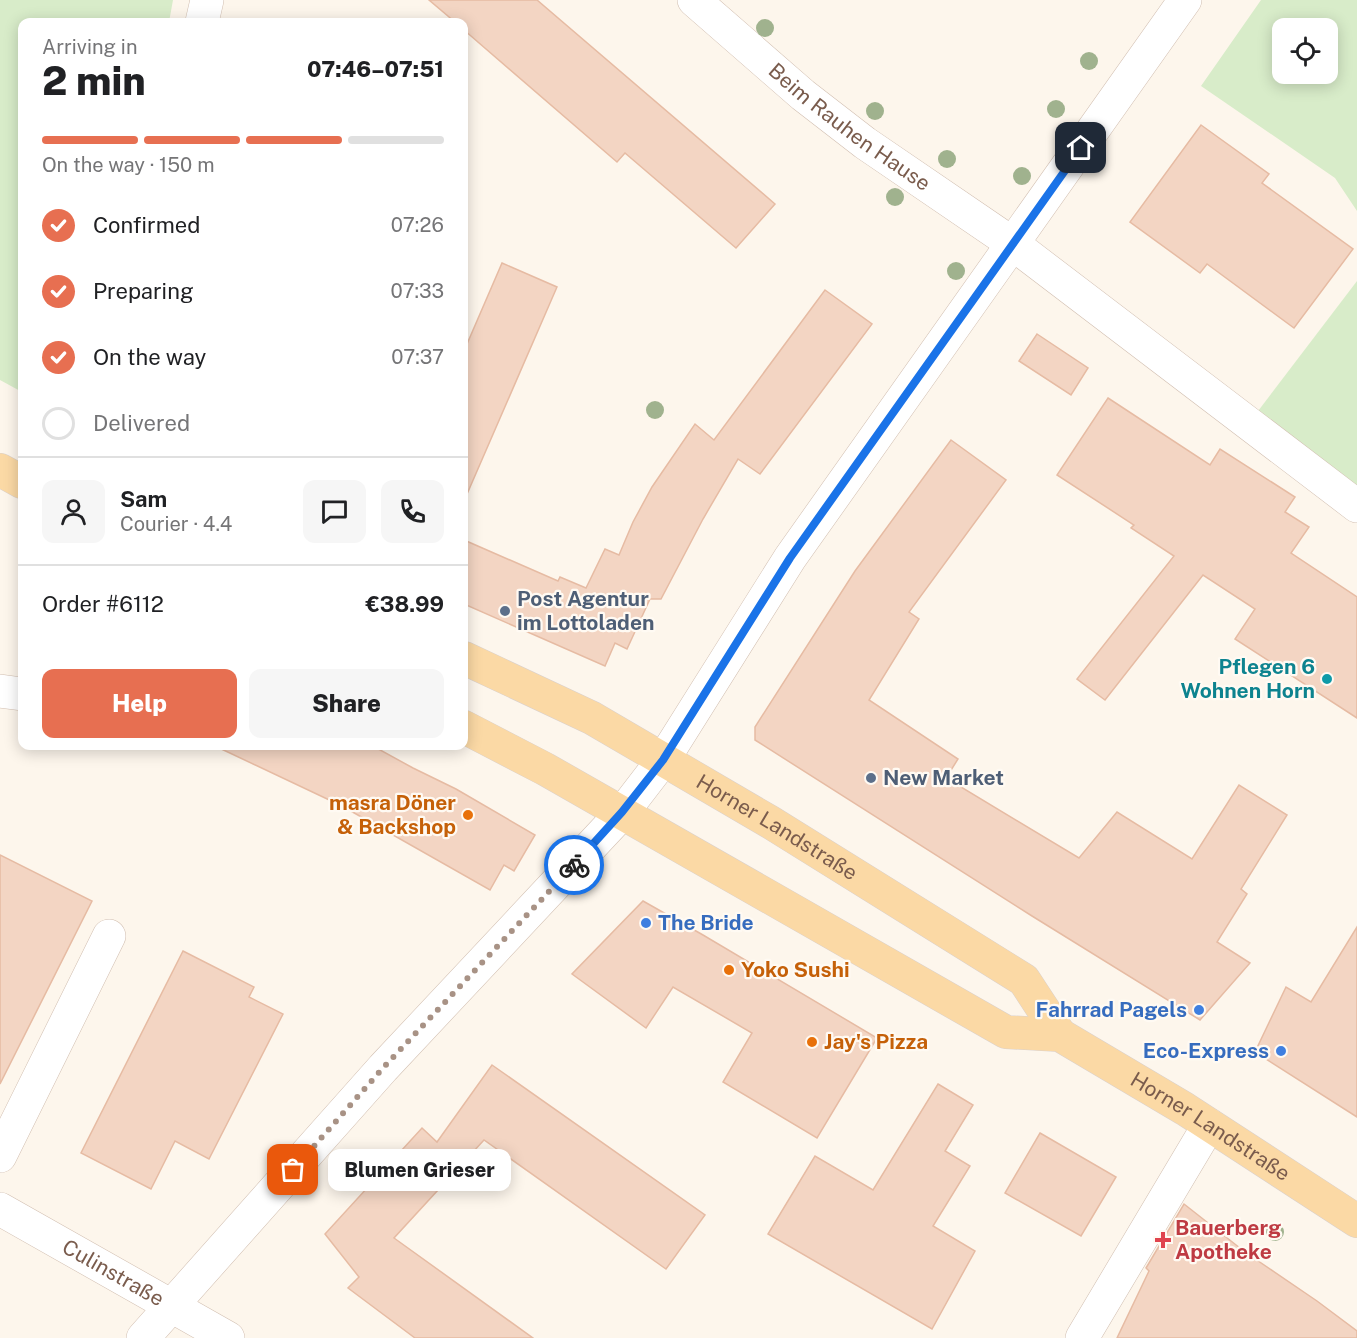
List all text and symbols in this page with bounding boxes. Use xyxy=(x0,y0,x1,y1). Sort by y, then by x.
map controls xyxy=(1272,18,1338,84)
button: locate xyxy=(1272,18,1338,84)
text: Arriving in xyxy=(42,35,137,59)
text: 07:46–07:51 xyxy=(307,56,444,82)
text: 2 min xyxy=(42,58,146,104)
street label: Beim Rauhen Hause xyxy=(764,58,935,196)
pin xyxy=(1055,122,1106,173)
icon: home xyxy=(1064,131,1097,164)
text: On the way · 150 m xyxy=(42,153,214,177)
icon: check xyxy=(42,209,75,242)
text: Confirmed xyxy=(93,212,200,238)
text: 07:26 xyxy=(391,213,444,237)
icon: check xyxy=(42,275,75,308)
text: Preparing xyxy=(93,278,194,304)
text: 07:33 xyxy=(391,279,444,303)
icon: check xyxy=(42,341,75,374)
text: On the way xyxy=(93,344,206,370)
text: 07:37 xyxy=(391,345,444,369)
text: Delivered xyxy=(93,410,190,436)
button: person xyxy=(42,480,105,543)
button: chat xyxy=(303,480,366,543)
button: phone xyxy=(381,480,444,543)
text: Sam xyxy=(120,486,167,512)
text: Courier · 4.4 xyxy=(120,512,232,536)
place label: Post Agentur im Lottoladen xyxy=(517,586,654,635)
text: Order #6112 xyxy=(42,591,164,617)
text: €38.99 xyxy=(365,591,444,617)
marker: Post Agentur im Lottoladen xyxy=(498,604,512,618)
place label: Pflegen 6 Wohnen Horn xyxy=(1180,654,1315,703)
button: Help xyxy=(42,669,237,738)
button: Share xyxy=(249,669,444,738)
marker: Pflegen 6 Wohnen Horn xyxy=(1320,672,1334,686)
place label: New Market xyxy=(883,765,1004,790)
street label: Horner Landstraße xyxy=(692,769,862,885)
marker: New Market xyxy=(864,771,878,785)
place label: masra Döner & Backshop xyxy=(329,790,456,839)
marker: masra Döner & Backshop xyxy=(461,808,475,822)
courier xyxy=(544,835,604,895)
icon: bike xyxy=(558,849,591,882)
place label: The Bride xyxy=(658,910,754,935)
marker: The Bride xyxy=(639,916,653,930)
place label: Yoko Sushi xyxy=(741,957,850,982)
marker: Yoko Sushi xyxy=(722,963,736,977)
place label: Fahrrad Pagels xyxy=(1035,997,1187,1022)
marker: Fahrrad Pagels xyxy=(1192,1003,1206,1017)
place label: Jay's Pizza xyxy=(824,1029,928,1054)
marker: Jay's Pizza xyxy=(805,1035,819,1049)
place label: Eco-Express xyxy=(1143,1038,1269,1063)
marker: Eco-Express xyxy=(1274,1044,1288,1058)
street label: Horner Landstraße xyxy=(1126,1067,1295,1186)
pin xyxy=(267,1144,318,1195)
callout: Blumen Grieser xyxy=(329,1149,512,1191)
icon: bag xyxy=(276,1153,309,1186)
text: Blumen Grieser xyxy=(344,1158,495,1182)
place label: Bauerberg Apotheke xyxy=(1175,1215,1281,1264)
marker: Bauerberg Apotheke xyxy=(1156,1233,1170,1247)
street label: Culinstraße xyxy=(58,1234,169,1311)

